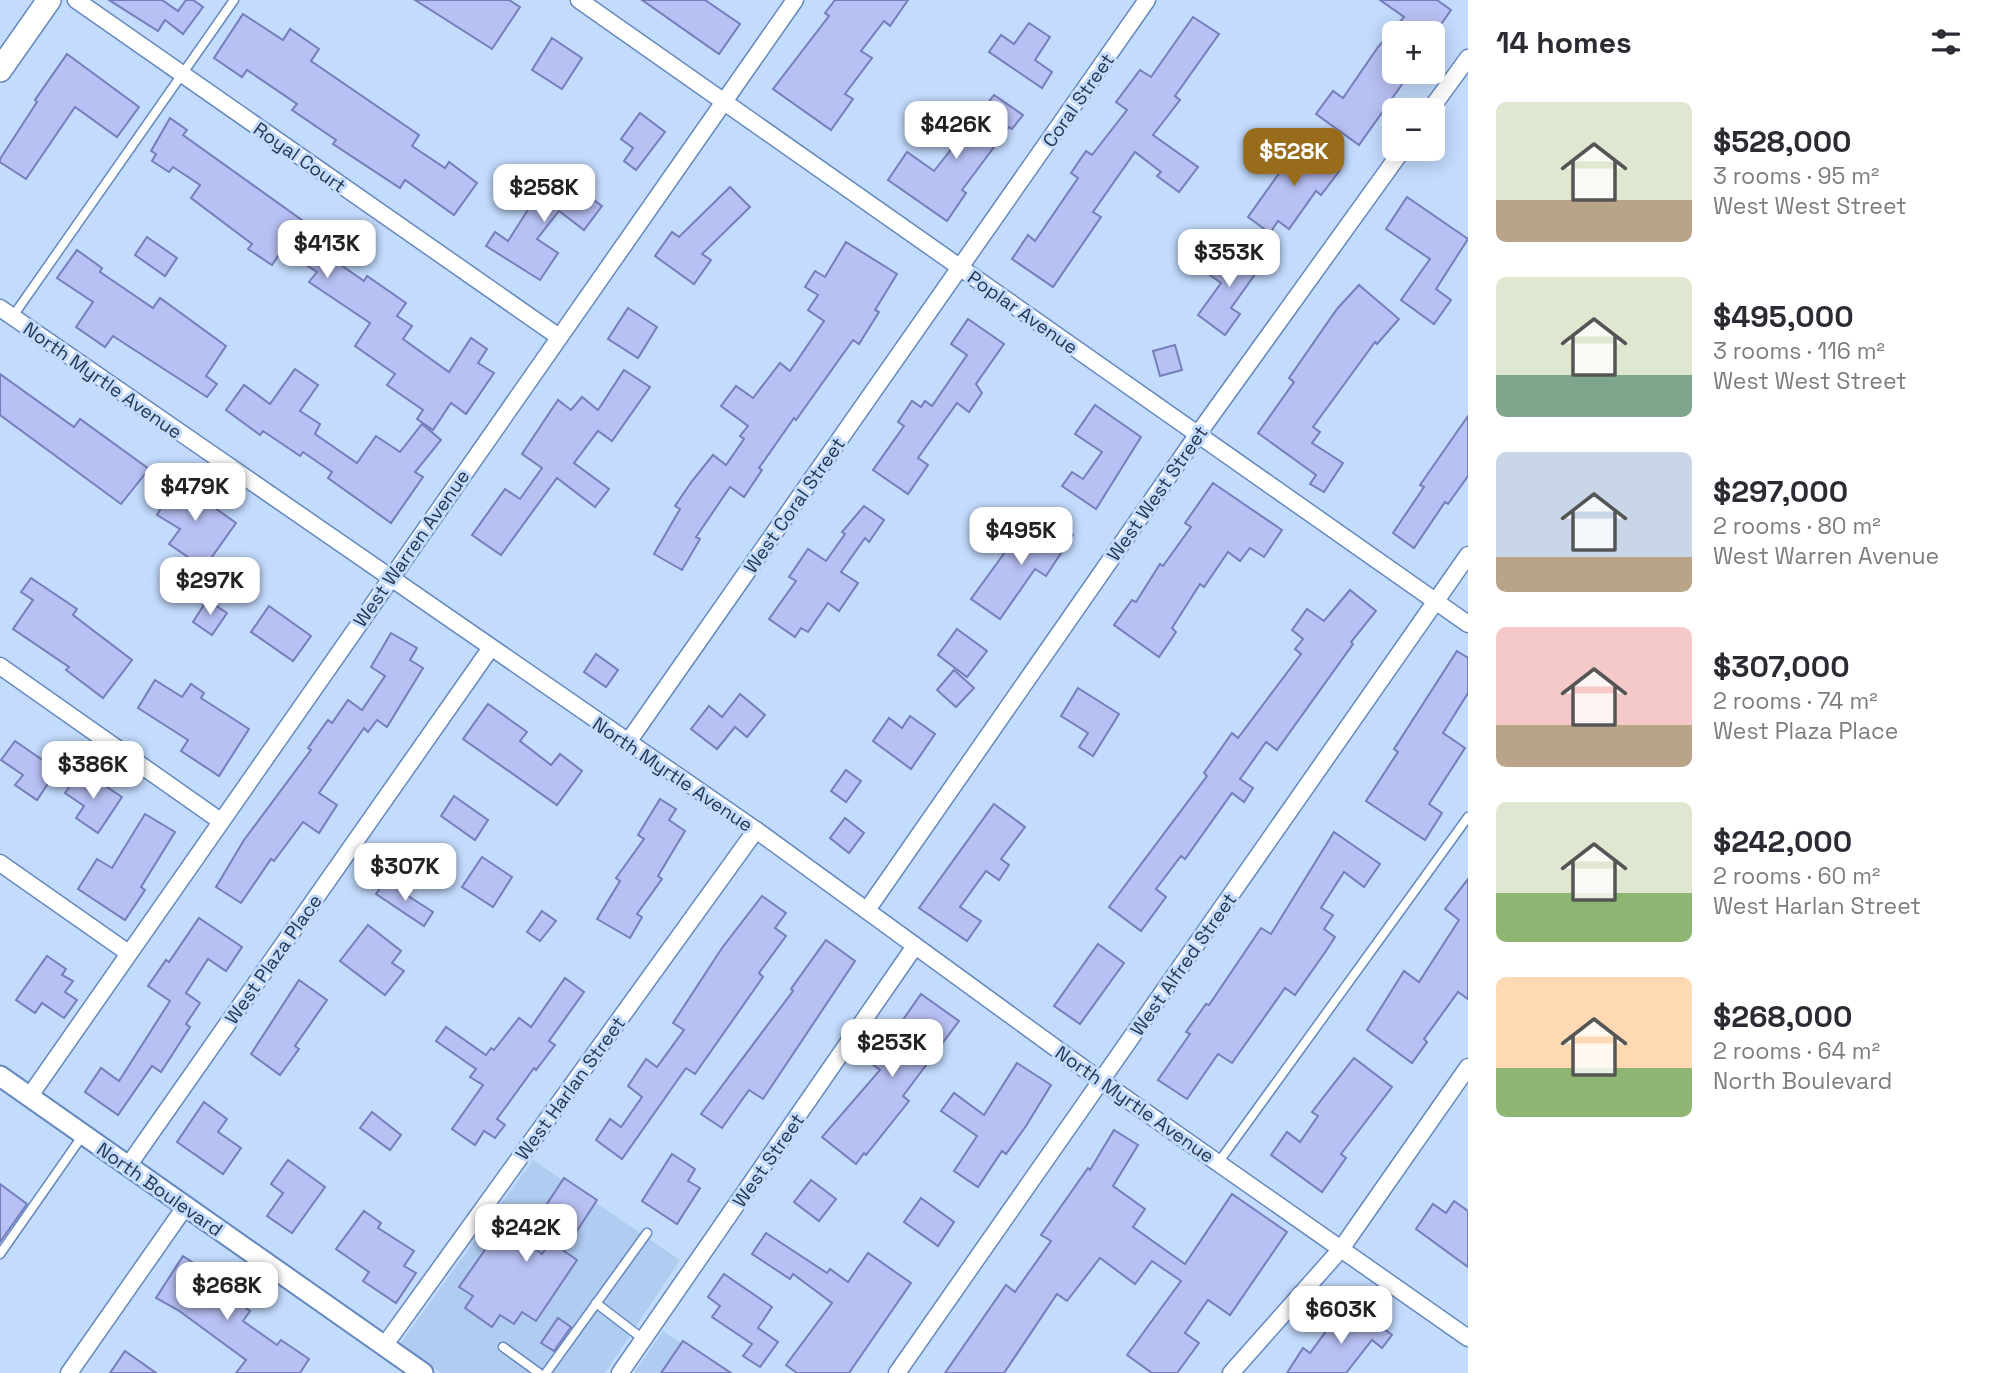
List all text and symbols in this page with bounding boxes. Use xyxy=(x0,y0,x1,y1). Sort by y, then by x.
map controls xyxy=(1382,21,1445,161)
button: + xyxy=(1382,21,1445,84)
text: 14 homes xyxy=(1496,23,1632,62)
icon: filters xyxy=(1927,23,1965,61)
street label: Coral Street xyxy=(1037,48,1120,152)
button: − xyxy=(1382,98,1445,161)
pin: $426K xyxy=(907,102,1005,161)
text: $426K xyxy=(921,109,991,139)
street label: Royal Court xyxy=(249,116,351,198)
text: $528,000 xyxy=(1713,122,1852,161)
pin: $528K xyxy=(1245,128,1343,188)
icon: home xyxy=(1552,130,1636,214)
text: $528K xyxy=(1259,136,1329,166)
text: 3 rooms · 95 m² xyxy=(1713,161,1879,191)
pin: $258K xyxy=(495,164,593,224)
text: $258K xyxy=(509,172,579,202)
text: West West Street xyxy=(1713,191,1907,221)
pin: $413K xyxy=(278,220,376,280)
text: $413K xyxy=(294,228,360,258)
pin: $353K xyxy=(1180,230,1278,289)
text: $353K xyxy=(1194,237,1264,267)
street label: Poplar Avenue xyxy=(962,265,1083,360)
text: $495,000 xyxy=(1713,297,1854,336)
icon: home xyxy=(1552,305,1636,389)
street label: North Myrtle Avenue xyxy=(18,316,187,445)
text: 3 rooms · 116 m² xyxy=(1713,336,1885,366)
text: West West Street xyxy=(1713,366,1907,396)
street label: West West Street xyxy=(1101,421,1214,566)
street label: West Coral Street xyxy=(738,432,851,578)
pin: $479K xyxy=(146,463,244,523)
street label: West Warren Avenue xyxy=(348,465,475,632)
text: $479K xyxy=(161,471,229,501)
text: $297,000 xyxy=(1713,472,1848,511)
icon: home xyxy=(1552,480,1636,564)
pin: $495K xyxy=(972,508,1070,567)
text: 2 rooms · 80 m² xyxy=(1713,511,1881,541)
text: $495K xyxy=(986,515,1056,545)
text: West Warren Avenue xyxy=(1713,541,1939,571)
pin: $297K xyxy=(161,558,259,617)
text: $297K xyxy=(176,565,244,595)
text: $307,000 xyxy=(1713,647,1850,686)
icon: home xyxy=(1552,655,1636,739)
text: 2 rooms · 74 m² xyxy=(1713,686,1878,716)
street label: North Myrtle Avenue xyxy=(588,711,758,837)
text: West Plaza Place xyxy=(1713,716,1898,746)
pin: $386K xyxy=(44,742,142,801)
text: $386K xyxy=(58,749,128,779)
text: $242,000 xyxy=(1713,822,1852,861)
icon: home xyxy=(1552,830,1636,914)
pin: $307K xyxy=(356,844,454,903)
text: $307K xyxy=(370,851,440,881)
text: 2 rooms · 60 m² xyxy=(1713,861,1880,891)
street label: West Alfred Street xyxy=(1125,888,1242,1041)
street label: West Plaza Place xyxy=(219,889,328,1029)
text: West Harlan Street xyxy=(1713,891,1921,921)
text: $268,000 xyxy=(1713,997,1852,1036)
icon: home xyxy=(1552,1005,1636,1089)
street label: West Harlan Street xyxy=(510,1011,631,1165)
pin: $253K xyxy=(843,1020,941,1079)
text: $253K xyxy=(857,1027,927,1057)
text: 2 rooms · 64 m² xyxy=(1713,1036,1880,1066)
street label: North Myrtle Avenue xyxy=(1050,1040,1219,1169)
text: North Boulevard xyxy=(1713,1066,1892,1096)
street label: West Street xyxy=(727,1108,810,1212)
street label: North Boulevard xyxy=(92,1137,228,1242)
pin: $242K xyxy=(477,1204,575,1264)
text: $242K xyxy=(491,1212,561,1242)
pin: $268K xyxy=(178,1262,276,1322)
text: $268K xyxy=(192,1270,262,1300)
pin: $603K xyxy=(1292,1286,1390,1346)
text: $603K xyxy=(1305,1294,1377,1324)

